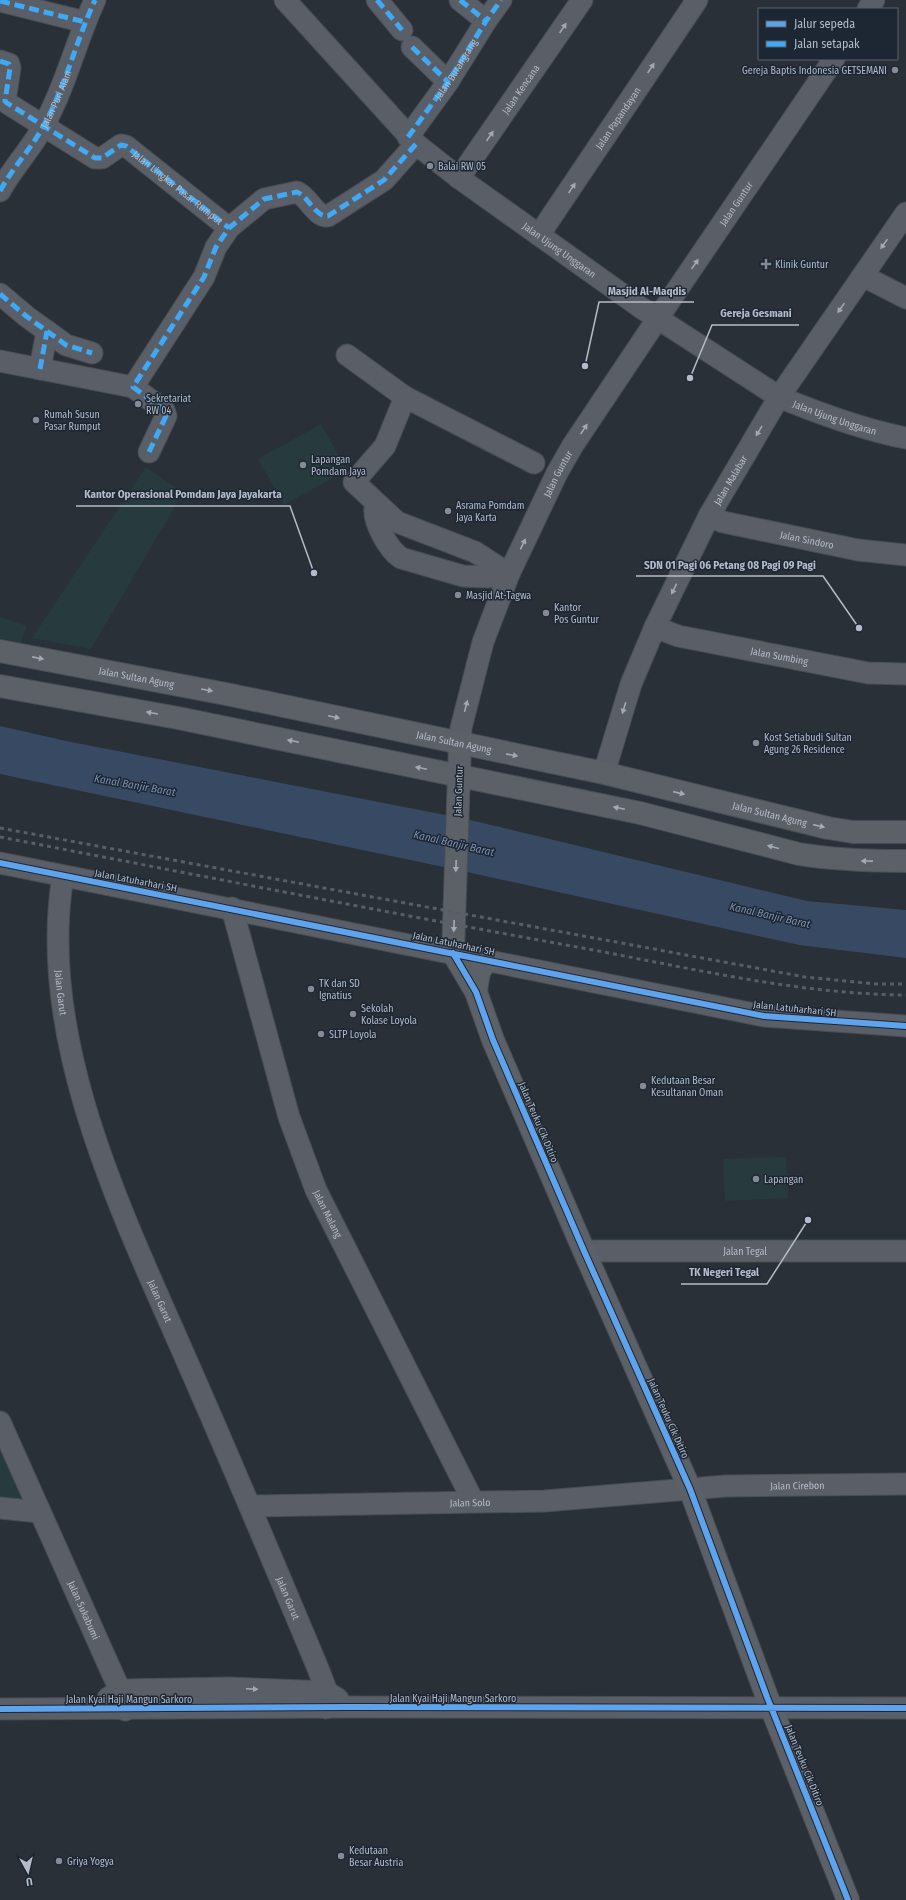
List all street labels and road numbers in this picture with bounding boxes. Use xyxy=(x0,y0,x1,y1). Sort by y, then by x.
street label: Jalan Burangrang xyxy=(432,37,480,102)
street label: Jalan Kencana xyxy=(500,63,543,117)
street label: Jalan Puri Alam xyxy=(39,69,74,130)
street label: Jalan Papandayan xyxy=(593,85,644,152)
street label: Jalan Lingkar Pasar Rumput xyxy=(130,149,225,228)
street label: Jalan Guntur xyxy=(717,179,756,228)
street label: Jalan Ujung Unggaran xyxy=(520,220,598,281)
street label: Jalan Ujung Unggaran xyxy=(791,398,878,438)
street label: Jalan Guntur xyxy=(541,448,576,499)
street label: Jalan Malabar xyxy=(712,453,751,508)
street label: Jalan Sindoro xyxy=(779,529,835,552)
street label: Jalan Sumbing xyxy=(749,645,809,668)
street label: Jalan Sultan Agung xyxy=(98,665,175,691)
street label: Jalan Sultan Agung xyxy=(415,729,493,756)
street label: Jalan Guntur xyxy=(452,765,466,817)
street label: Jalan Sultan Agung xyxy=(731,800,808,830)
street label: Jalan Latuharhari SH xyxy=(94,867,178,895)
street label: Jalan Latuharhari SH xyxy=(412,929,496,959)
street label: Jalan Garut xyxy=(52,970,69,1017)
street label: Jalan Latuharhari SH xyxy=(753,999,837,1019)
street label: Jalan Teuku Cik Ditiro xyxy=(516,1080,560,1164)
street label: Jalan Malang xyxy=(310,1188,344,1240)
street label: Jalan Tegal xyxy=(723,1246,767,1258)
street label: Jalan Garut xyxy=(145,1278,174,1325)
street label: Jalan Teuku Cik Ditiro xyxy=(645,1377,691,1460)
street label: Jalan Cirebon xyxy=(770,1480,825,1493)
street label: Jalan Solo xyxy=(449,1497,490,1510)
street label: Jalan Garut xyxy=(273,1575,302,1622)
street label: Jalan Sukabumi xyxy=(65,1579,101,1642)
street label: Jalan Kyai Haji Mangun Sarkoro xyxy=(390,1693,516,1705)
street label: Jalan Kyai Haji Mangun Sarkoro xyxy=(66,1694,192,1706)
street label: Jalan Teuku Cik Ditiro xyxy=(782,1723,826,1808)

